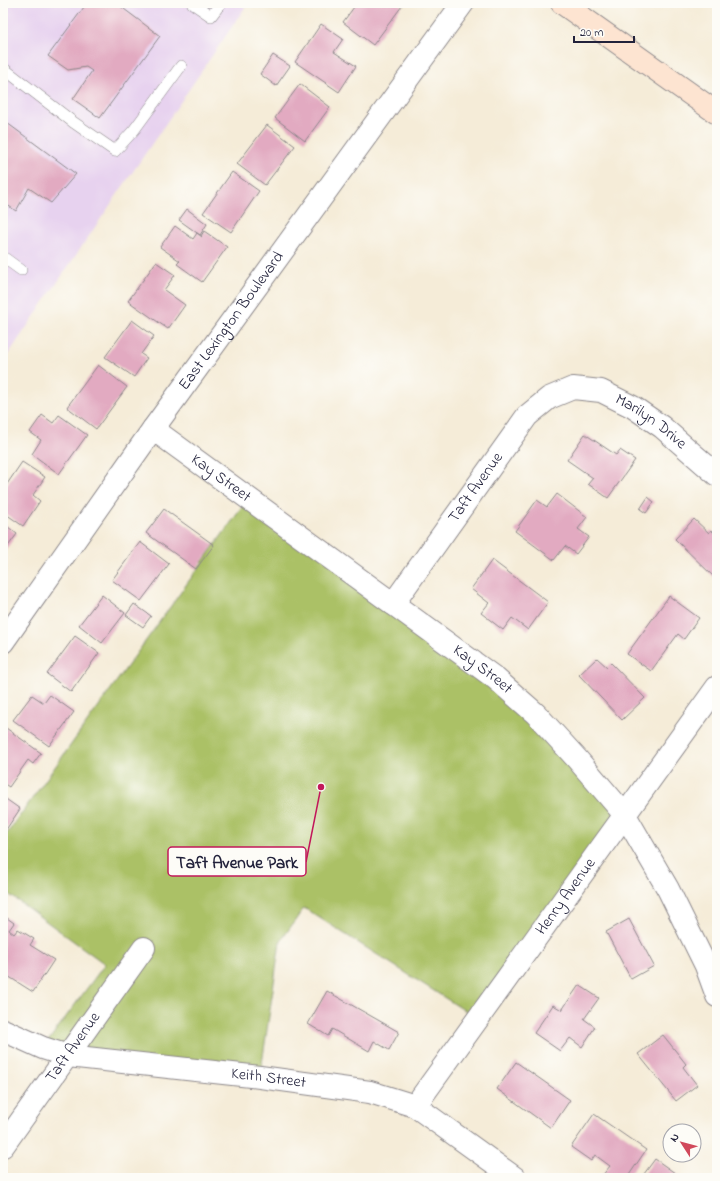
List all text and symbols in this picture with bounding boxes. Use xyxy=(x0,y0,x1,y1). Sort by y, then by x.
scale bar xyxy=(574,18,634,44)
text: 20 m xyxy=(580,24,603,42)
street label: East Lexington Boulevard xyxy=(173,247,290,396)
street label: Marilyn Drive xyxy=(611,388,692,456)
street label: Taft Avenue xyxy=(442,447,510,528)
street label: Kay Street xyxy=(186,448,257,509)
street label: Kay Street xyxy=(448,639,518,700)
callout: Taft Avenue Park xyxy=(168,847,306,876)
text: Taft Avenue Park xyxy=(176,851,298,876)
street label: Henry Avenue xyxy=(530,852,602,940)
street label: Taft Avenue xyxy=(40,1006,107,1088)
street label: Keith Street xyxy=(230,1062,308,1095)
north arrow xyxy=(662,1123,702,1163)
text: N xyxy=(666,1130,683,1145)

